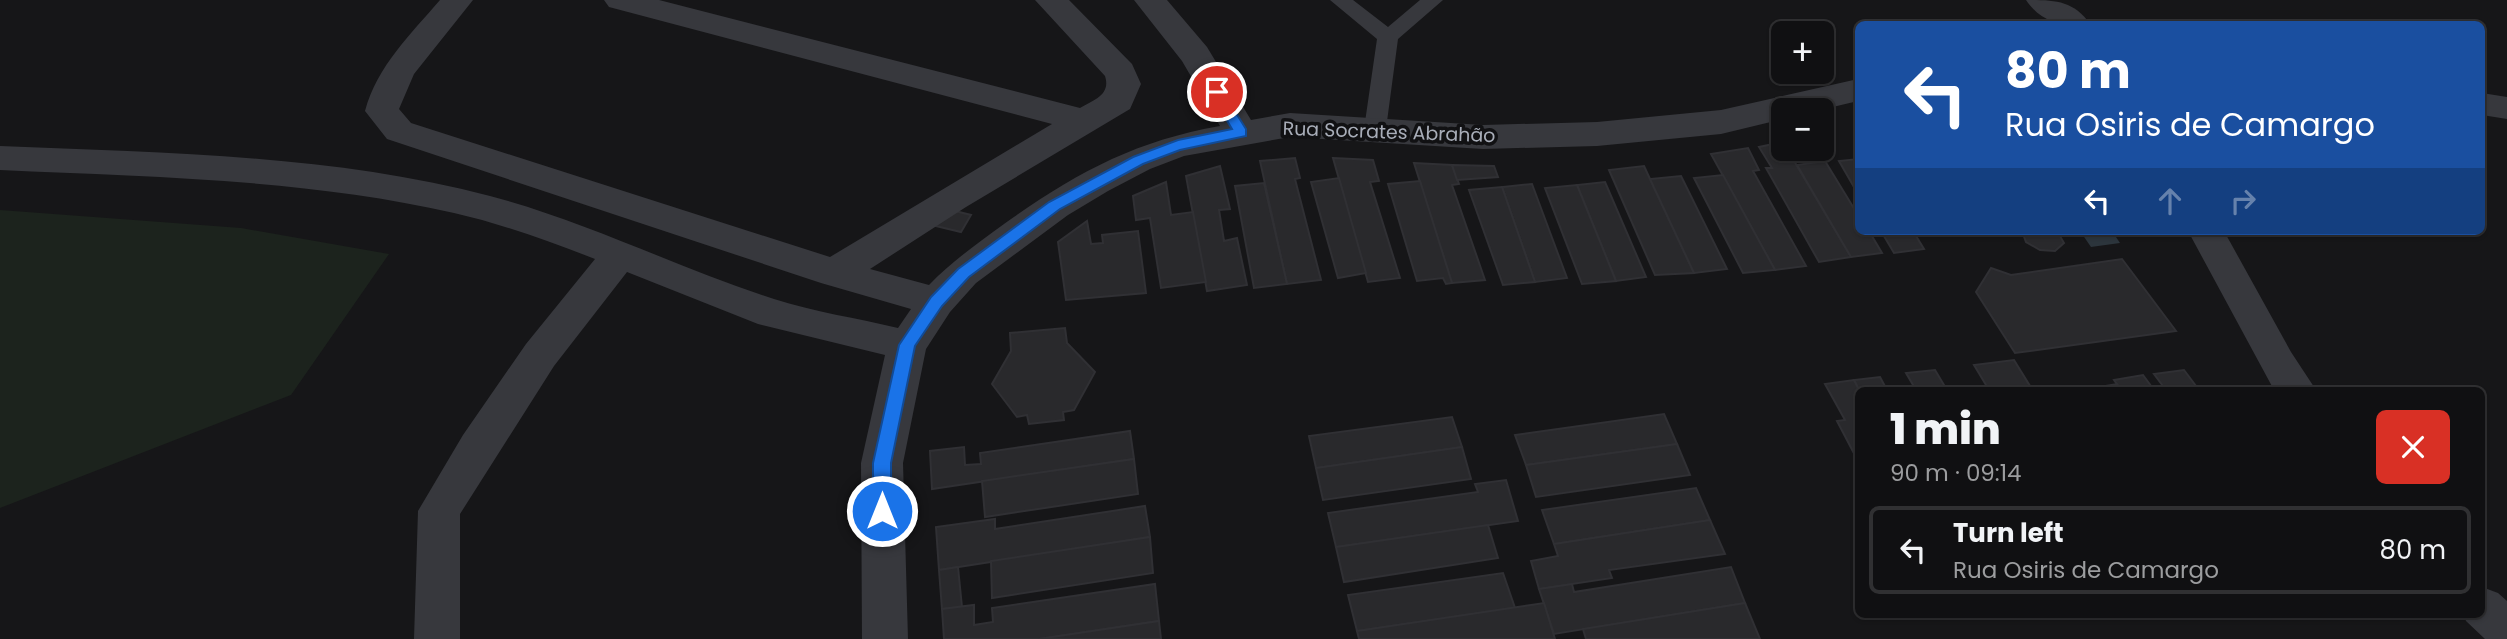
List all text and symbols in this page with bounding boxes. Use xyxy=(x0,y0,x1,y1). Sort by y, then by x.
map controls xyxy=(1771,21,1834,161)
button: + xyxy=(1771,21,1834,84)
text: 80 m xyxy=(2005,37,2131,105)
icon: left xyxy=(1890,49,1981,140)
pin xyxy=(1187,62,1247,122)
icon: arrive xyxy=(1198,73,1236,111)
button: − xyxy=(1771,98,1834,161)
text: Rua Osiris de Camargo xyxy=(2005,102,2375,147)
street label: Rua Socrates Abrahão xyxy=(1282,115,1496,149)
icon: left xyxy=(2078,182,2116,220)
icon: ahead xyxy=(2151,182,2189,220)
icon: right xyxy=(2224,182,2262,220)
text: 1 min xyxy=(1890,400,2001,459)
button: close xyxy=(2376,410,2450,484)
text: 90 m · 09:14 xyxy=(1890,457,2022,489)
position arrow xyxy=(845,474,919,548)
text: Turn left xyxy=(1953,515,2064,551)
icon: left xyxy=(1894,531,1932,569)
text: 80 m xyxy=(2380,532,2446,568)
text: Rua Osiris de Camargo xyxy=(1953,554,2219,586)

